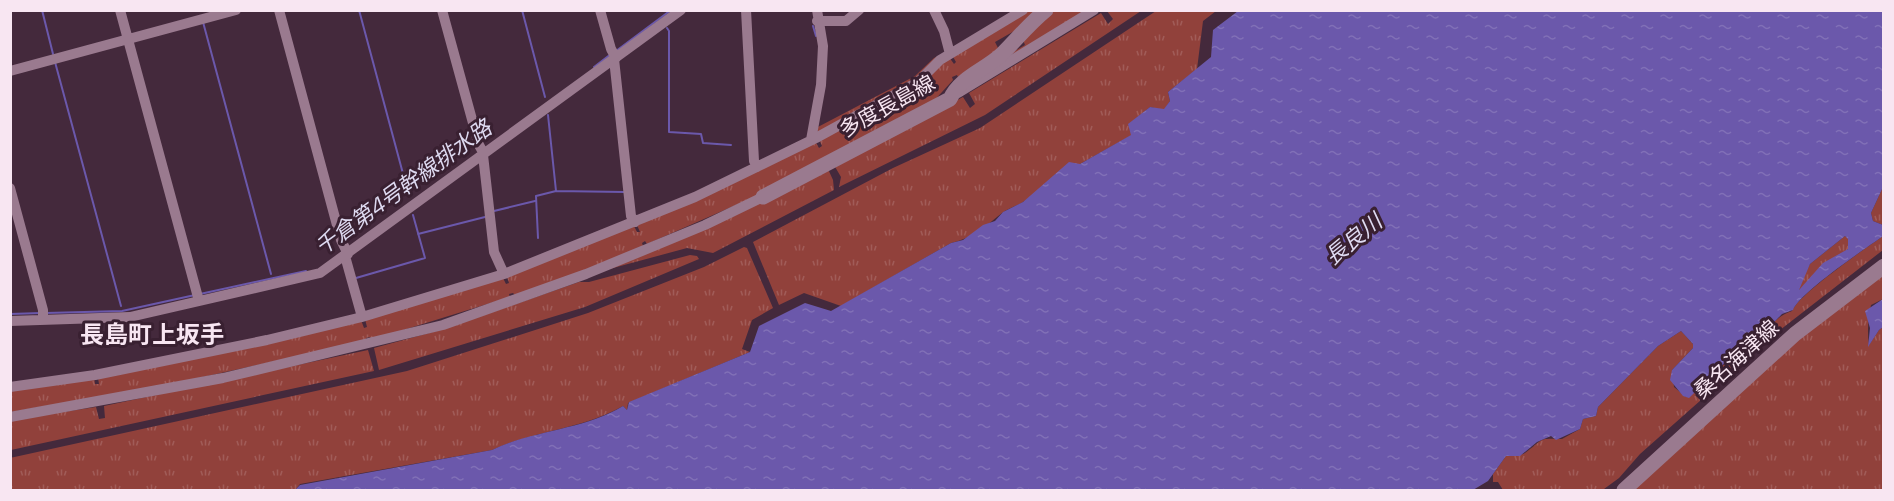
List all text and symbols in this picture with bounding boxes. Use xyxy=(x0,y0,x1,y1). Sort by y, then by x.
street label: 多度長島線 xyxy=(835,69,939,143)
water label: 千倉第4号幹線排水路 xyxy=(309,112,498,261)
water label: 長良川 xyxy=(1319,206,1389,271)
street label: 桑名海津線 xyxy=(1688,314,1784,404)
district label: 長島町上坂手 xyxy=(80,319,224,350)

